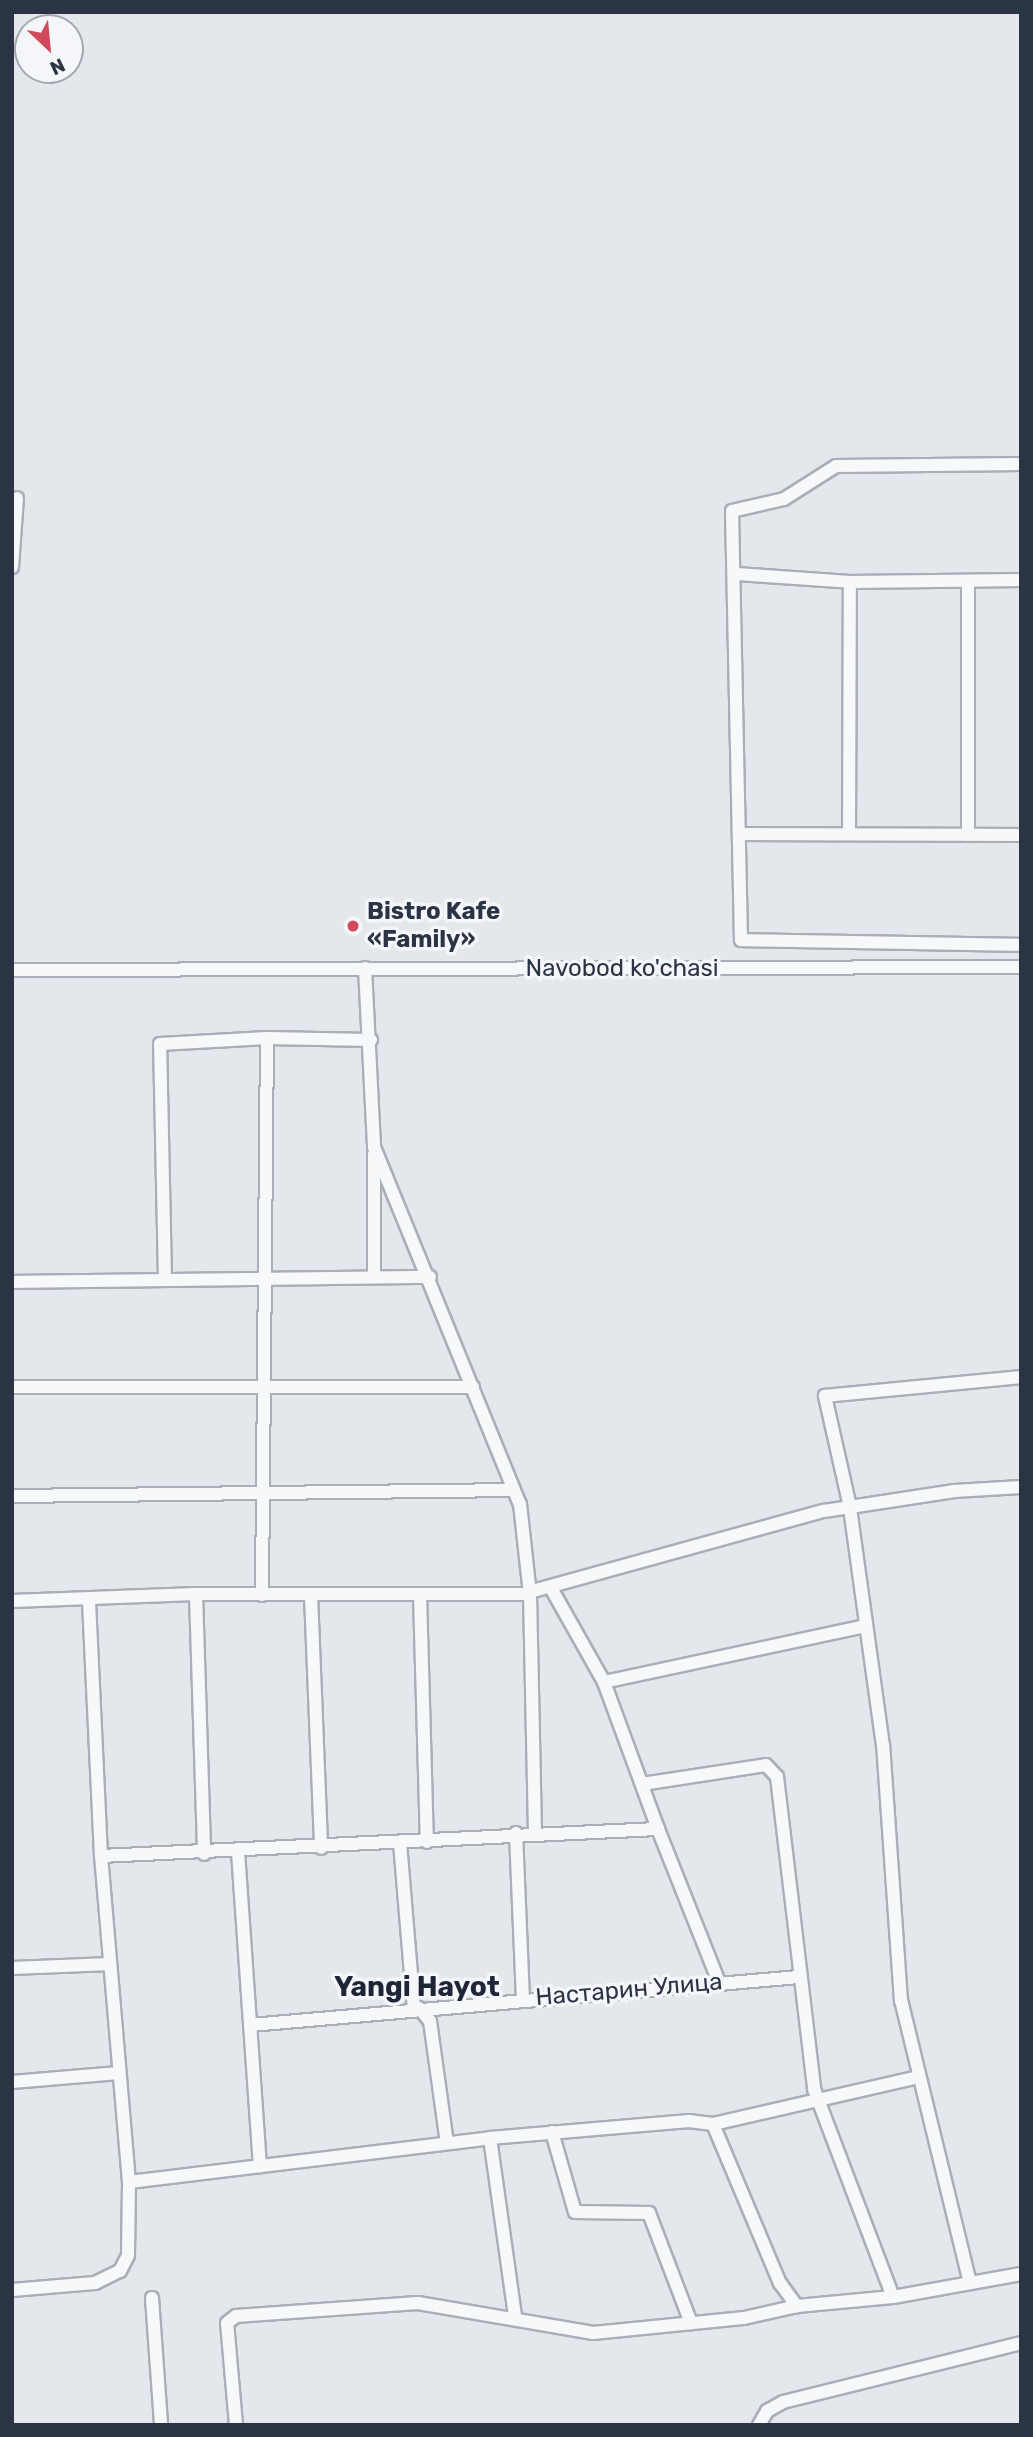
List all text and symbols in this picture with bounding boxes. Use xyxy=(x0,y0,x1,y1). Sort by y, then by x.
north arrow xyxy=(14,14,84,84)
text: N xyxy=(46,53,69,80)
place label: Bistro Kafe «Family» xyxy=(367,898,500,954)
marker: Bistro Kafe «Family» xyxy=(345,918,361,934)
street label: Navobod ko'chasi xyxy=(525,955,719,983)
street label: Настарин Улица xyxy=(534,1967,724,2013)
district label: Yangi Hayot xyxy=(334,1970,500,2004)

